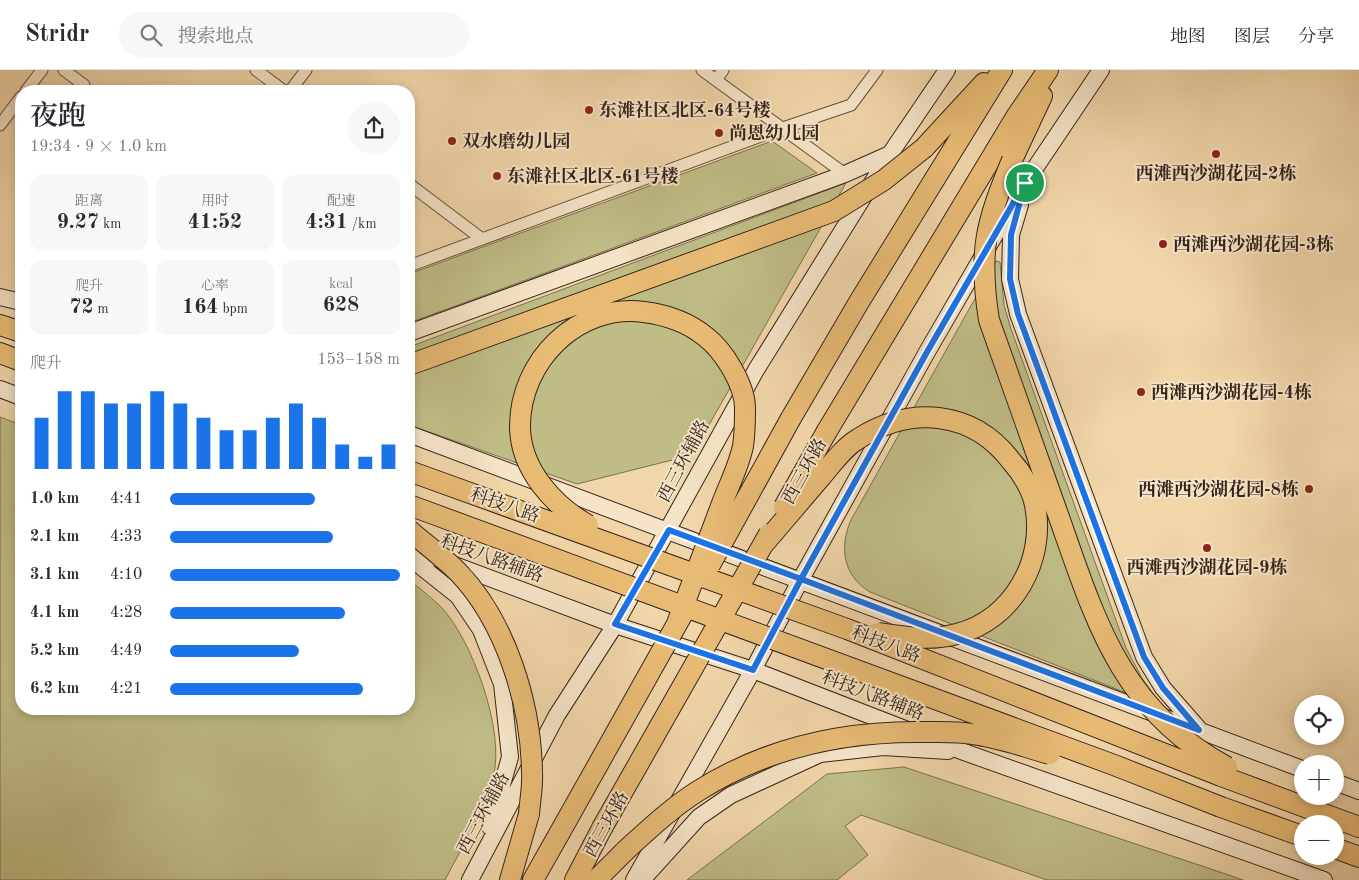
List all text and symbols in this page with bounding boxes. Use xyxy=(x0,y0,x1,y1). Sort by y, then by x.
search box xyxy=(119,12,469,57)
icon: search xyxy=(137,21,165,49)
text: Stridr xyxy=(25,23,89,47)
text: 搜索地点 xyxy=(177,28,253,47)
text: 地图 xyxy=(1170,28,1206,46)
text: 图层 xyxy=(1234,28,1270,46)
text: 分享 xyxy=(1298,28,1334,46)
place label: 东滩社区北区-64号楼 xyxy=(599,100,771,120)
button: share xyxy=(348,102,400,154)
text: 夜跑 xyxy=(30,104,86,132)
marker: 东滩社区北区-64号楼 xyxy=(583,104,595,116)
place label: 尚恩幼儿园 xyxy=(729,123,819,143)
marker: 尚恩幼儿园 xyxy=(713,127,725,139)
place label: 双水磨幼儿园 xyxy=(462,131,570,151)
marker: 双水磨幼儿园 xyxy=(446,135,458,147)
text: 19:34 · 9 × 1.0 km xyxy=(30,139,167,155)
marker: 西滩西沙湖花园-2栋 xyxy=(1210,148,1222,160)
pin xyxy=(1004,162,1046,204)
place label: 西滩西沙湖花园-2栋 xyxy=(1135,163,1297,183)
place label: 东滩社区北区-61号楼 xyxy=(507,166,679,186)
icon: arrive xyxy=(1011,169,1039,197)
marker: 东滩社区北区-61号楼 xyxy=(491,170,503,182)
text: 距离 xyxy=(75,194,103,208)
text: 用时 xyxy=(201,194,229,208)
text: 配速 xyxy=(327,194,355,208)
text: 9.27 xyxy=(57,212,99,233)
text: 41:52 xyxy=(188,212,242,233)
text: 4:31 xyxy=(305,212,348,233)
text: km xyxy=(99,217,121,231)
text: /km xyxy=(348,217,377,231)
place label: 西滩西沙湖花园-3栋 xyxy=(1173,234,1334,254)
marker: 西滩西沙湖花园-3栋 xyxy=(1157,238,1169,250)
text: kcal xyxy=(329,277,353,291)
text: 爬升 xyxy=(75,279,103,293)
text: 心率 xyxy=(201,279,229,293)
text: 628 xyxy=(323,295,359,316)
text: 72 xyxy=(69,297,94,318)
text: 164 xyxy=(182,297,219,318)
text: m xyxy=(94,302,109,316)
text: bpm xyxy=(219,302,248,316)
text: 153–158 m xyxy=(317,352,400,368)
text: 爬升 xyxy=(30,356,62,372)
place label: 西滩西沙湖花园-4栋 xyxy=(1151,382,1312,402)
marker: 西滩西沙湖花园-4栋 xyxy=(1135,386,1147,398)
street label: 西三环辅路 xyxy=(653,417,713,505)
street label: 西三环路 xyxy=(778,435,830,507)
place label: 西滩西沙湖花园-8栋 xyxy=(1138,479,1299,499)
marker: 西滩西沙湖花园-8栋 xyxy=(1303,483,1315,495)
street label: 科技八路 xyxy=(468,484,542,526)
text: 1.0 km xyxy=(30,491,79,507)
text: 4:41 xyxy=(110,491,142,507)
text: 2.1 km xyxy=(30,529,79,545)
text: 4:33 xyxy=(110,529,142,545)
street label: 科技八路辅路 xyxy=(438,530,546,586)
marker: 西滩西沙湖花园-9栋 xyxy=(1201,542,1213,554)
place label: 西滩西沙湖花园-9栋 xyxy=(1126,557,1288,577)
text: 3.1 km xyxy=(30,567,79,583)
text: 4:10 xyxy=(110,567,142,583)
text: 4.1 km xyxy=(30,605,79,621)
text: 4:28 xyxy=(110,605,142,621)
street label: 科技八路 xyxy=(849,622,923,666)
text: 5.2 km xyxy=(30,643,79,659)
text: 4:49 xyxy=(110,643,142,659)
street label: 科技八路辅路 xyxy=(819,666,927,724)
text: 6.2 km xyxy=(30,681,79,697)
text: 4:21 xyxy=(110,681,142,697)
map controls xyxy=(1294,695,1344,865)
button: locate xyxy=(1294,695,1344,745)
button: + xyxy=(1294,755,1344,805)
street label: 西三环辅路 xyxy=(453,769,513,857)
street label: 西三环路 xyxy=(580,788,632,860)
button: − xyxy=(1294,815,1344,865)

